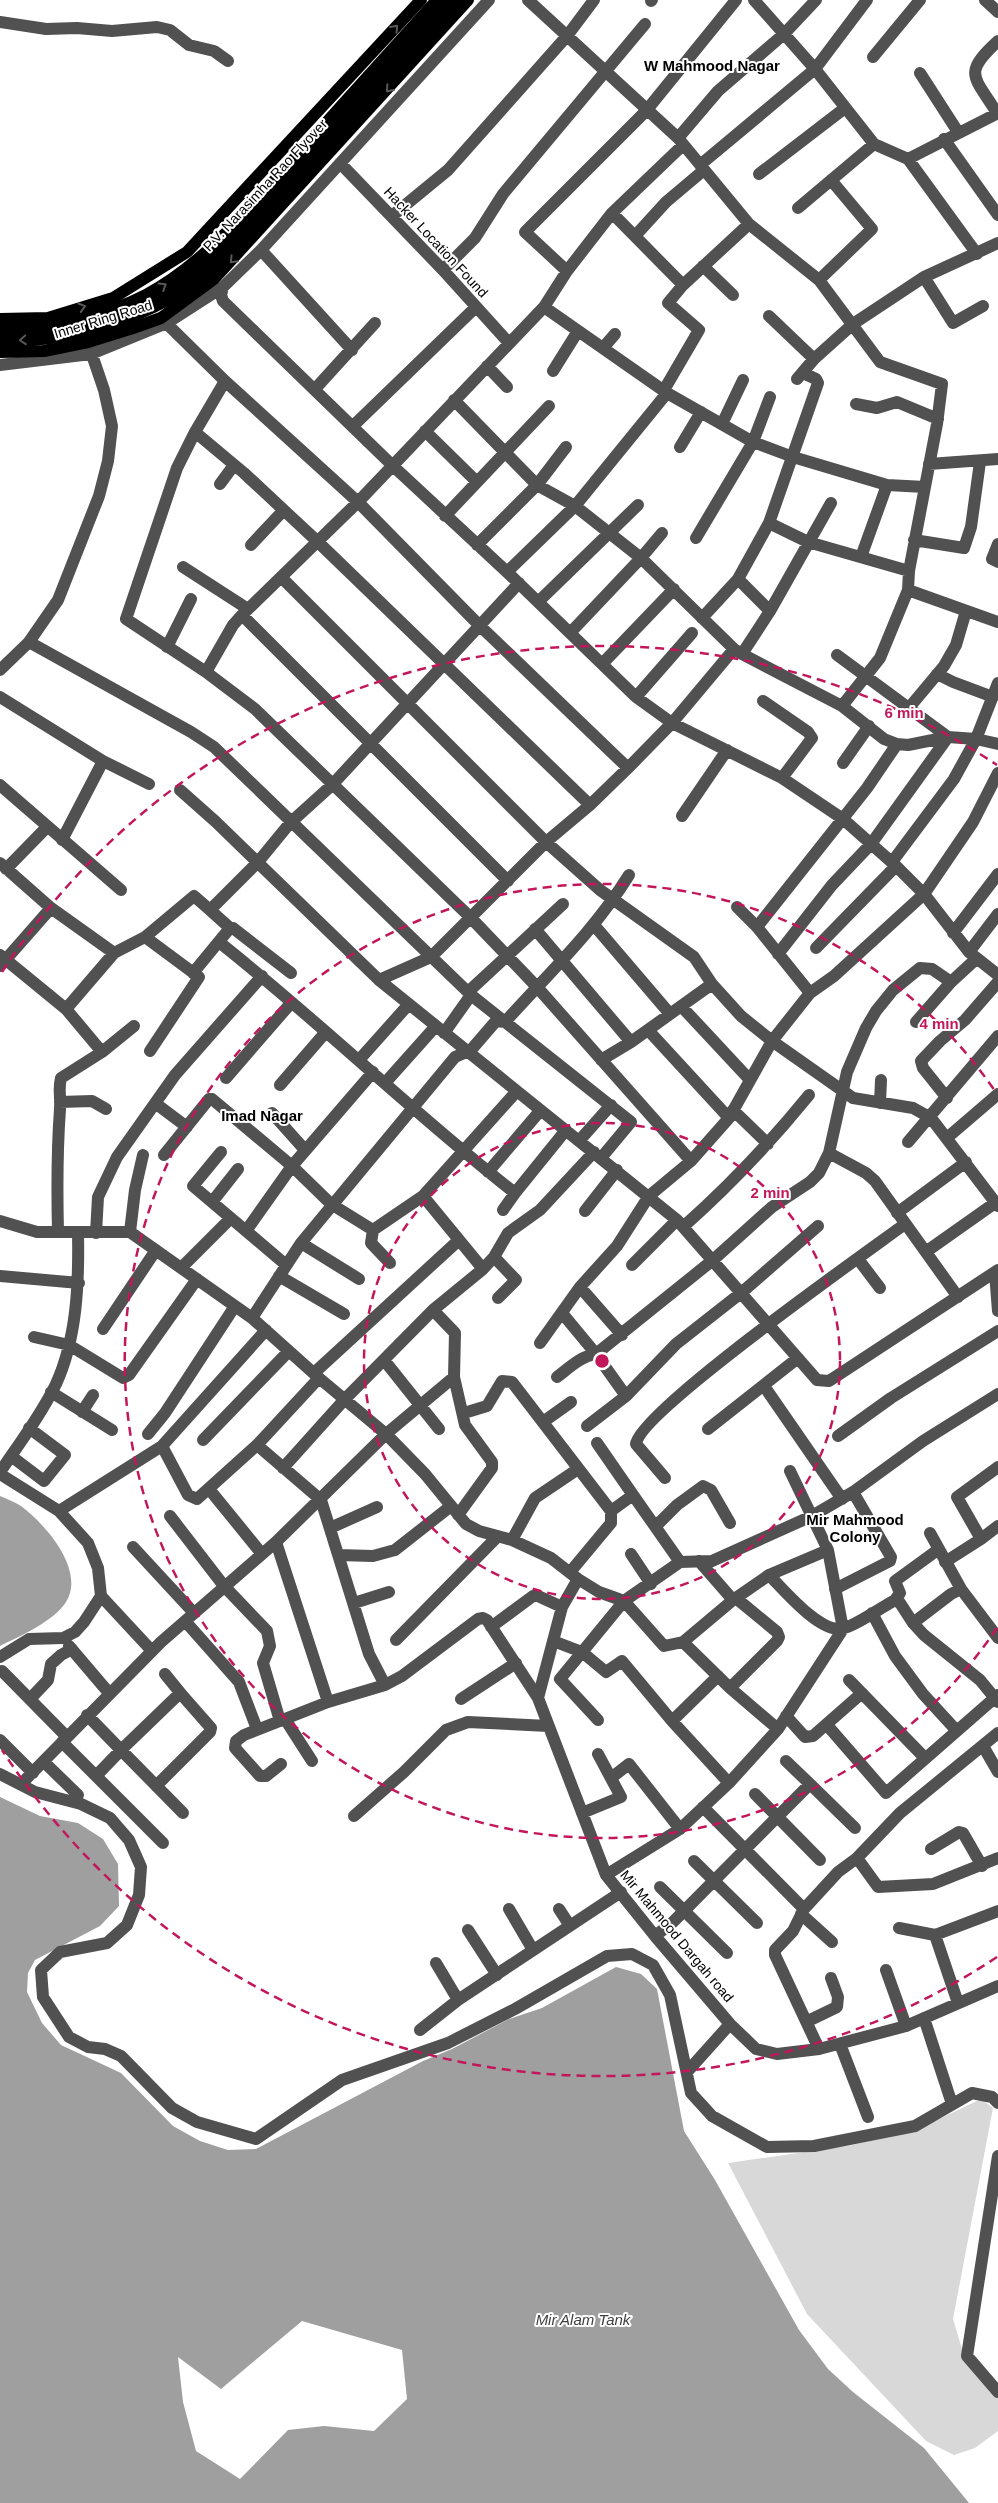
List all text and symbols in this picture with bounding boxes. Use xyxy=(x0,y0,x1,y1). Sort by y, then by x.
one-way arrow xyxy=(390,25,399,34)
district label: W Mahmood Nagar xyxy=(644,57,780,74)
one-way arrow xyxy=(386,83,395,92)
street label: P.V. Narasimha Rao Flyover xyxy=(200,116,331,254)
street label: Hacker Location Found xyxy=(381,184,491,300)
one-way arrow xyxy=(230,255,239,264)
one-way arrow xyxy=(158,282,167,292)
street label: Inner Ring Road xyxy=(52,296,154,342)
one-way arrow xyxy=(78,303,86,313)
one-way arrow xyxy=(19,334,27,345)
text: 6 min xyxy=(884,704,924,721)
text: 4 min xyxy=(919,1015,959,1032)
district label: Imad Nagar xyxy=(221,1107,303,1124)
text: 2 min xyxy=(750,1184,790,1201)
centre of rings xyxy=(593,1352,611,1370)
district label: Mir Mahmood Colony xyxy=(806,1511,904,1545)
street label: Mir Mahmood Dargah road xyxy=(617,1867,737,2005)
water label: Mir Alam Tank xyxy=(536,2311,632,2328)

